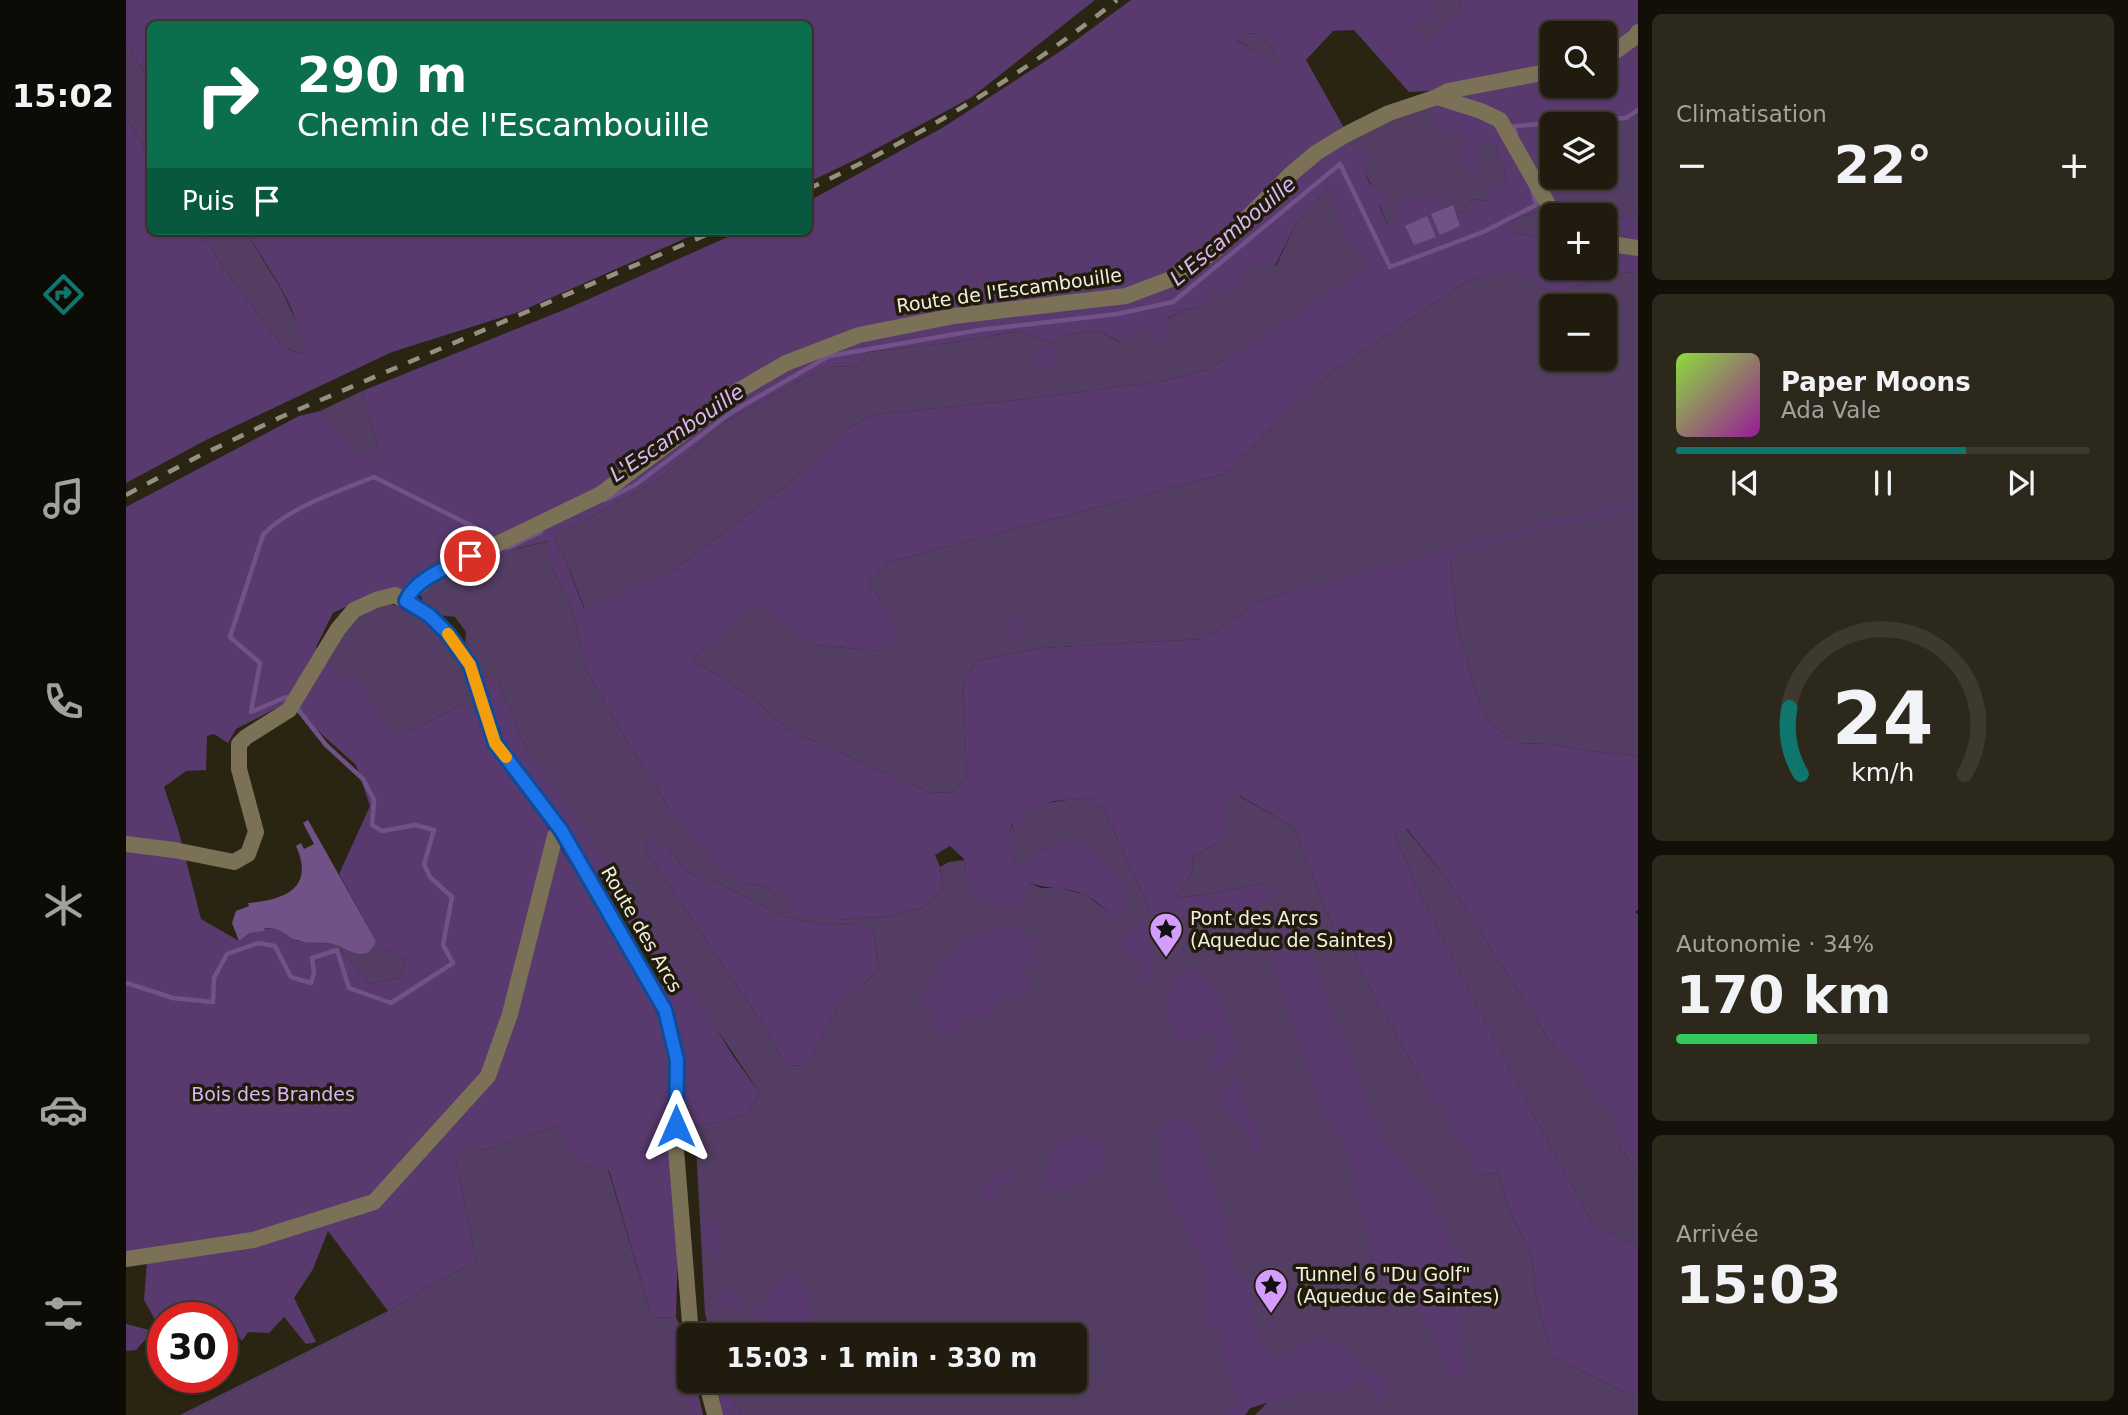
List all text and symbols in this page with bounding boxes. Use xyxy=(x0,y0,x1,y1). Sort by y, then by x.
map controls xyxy=(1540,21,1617,371)
button: search xyxy=(1540,21,1617,98)
text: 290 m xyxy=(297,47,467,104)
icon: right xyxy=(182,49,273,140)
text: 15:02 xyxy=(12,77,114,115)
text: Climatisation xyxy=(1676,101,1827,127)
text: Chemin de l'Escambouille xyxy=(297,106,709,144)
button: layers xyxy=(1540,112,1617,189)
text: 22° xyxy=(1834,135,1932,195)
text: − xyxy=(1676,143,1708,187)
text: + xyxy=(2058,143,2090,187)
water label: L'Escambouille xyxy=(1165,172,1301,290)
icon: arrive xyxy=(248,182,286,220)
text: Puis xyxy=(182,186,234,216)
button: + xyxy=(1540,203,1617,280)
street label: Route de l'Escambouille xyxy=(895,263,1123,317)
icon: directions xyxy=(39,270,88,319)
button: − xyxy=(1540,294,1617,371)
text: Paper Moons xyxy=(1781,367,1971,397)
water label: L'Escambouille xyxy=(605,379,749,487)
text: Ada Vale xyxy=(1781,397,1881,423)
icon: previous xyxy=(1726,464,1764,502)
icon: pause xyxy=(1864,464,1902,502)
icon: next xyxy=(2002,464,2040,502)
icon: music xyxy=(39,474,88,523)
pin xyxy=(440,526,500,586)
icon: arrive xyxy=(451,537,489,575)
text: 24 xyxy=(1832,676,1934,761)
icon: phone xyxy=(39,677,88,726)
text: km/h xyxy=(1851,757,1915,786)
street label: Route des Arcs xyxy=(597,862,687,996)
icon: climate xyxy=(39,881,88,930)
place label: Pont des Arcs (Aqueduc de Saintes) xyxy=(1190,907,1394,951)
place icon: Pont des Arcs (Aqueduc de Saintes) xyxy=(1147,910,1185,959)
text: Autonomie · 34% xyxy=(1676,931,1874,957)
text: 170 km xyxy=(1676,965,1891,1025)
park label: Bois des Brandes xyxy=(191,1083,355,1105)
icon: car xyxy=(39,1085,88,1134)
position arrow xyxy=(639,1089,713,1163)
text: Arrivée xyxy=(1676,1221,1759,1247)
text: 15:03 xyxy=(1676,1255,1842,1315)
place label: Tunnel 6 "Du Golf" (Aqueduc de Saintes) xyxy=(1295,1263,1500,1307)
place icon: Tunnel 6 "Du Golf" (Aqueduc de Saintes) xyxy=(1252,1266,1290,1315)
icon: filters xyxy=(39,1289,88,1338)
speed limit sign: 30 xyxy=(147,1302,238,1393)
text: 15:03 · 1 min · 330 m xyxy=(727,1343,1037,1373)

